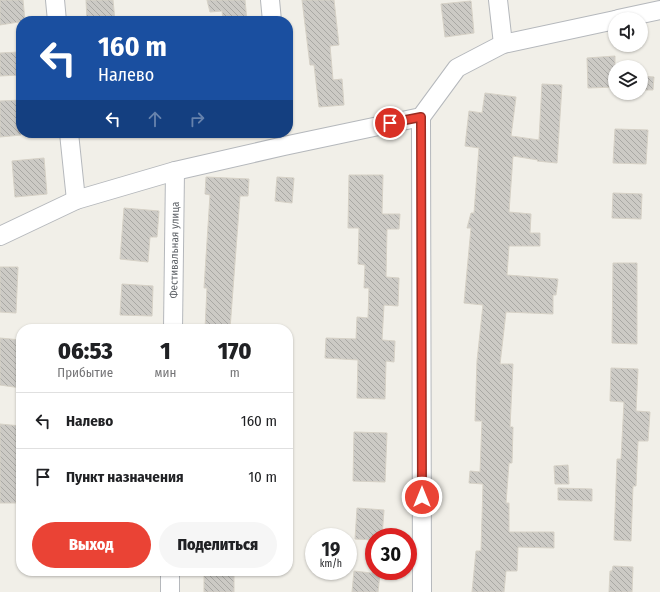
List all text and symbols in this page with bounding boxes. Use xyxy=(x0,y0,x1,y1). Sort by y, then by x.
map controls xyxy=(608,12,648,100)
button: sound xyxy=(608,12,648,52)
text: 160 m xyxy=(98,30,167,63)
icon: left xyxy=(32,32,84,84)
button: layers xyxy=(608,60,648,100)
text: Налево xyxy=(98,64,154,86)
pin xyxy=(373,106,407,140)
icon: left xyxy=(102,108,124,130)
icon: ahead xyxy=(144,108,166,130)
icon: right xyxy=(186,108,208,130)
icon: arrive xyxy=(379,112,401,134)
street label: Фестивальная улица xyxy=(167,201,182,299)
text: 06:53 xyxy=(58,337,113,365)
text: 1 xyxy=(160,337,171,365)
text: 170 xyxy=(218,337,252,365)
text: Прибытие xyxy=(57,365,113,380)
text: мин xyxy=(155,365,176,380)
text: m xyxy=(230,365,240,380)
icon: left xyxy=(32,410,54,432)
text: Налево xyxy=(66,412,113,430)
text: 160 m xyxy=(241,412,277,430)
icon: arrive xyxy=(32,466,54,488)
text: Пункт назначения xyxy=(66,468,184,486)
text: 10 m xyxy=(248,468,277,486)
position arrow xyxy=(401,476,443,518)
button: Выход xyxy=(32,522,151,568)
button: Поделиться xyxy=(159,522,277,568)
speed limit sign: 30 xyxy=(365,528,417,580)
text: 19 xyxy=(322,537,340,561)
text: km/h xyxy=(320,558,342,570)

